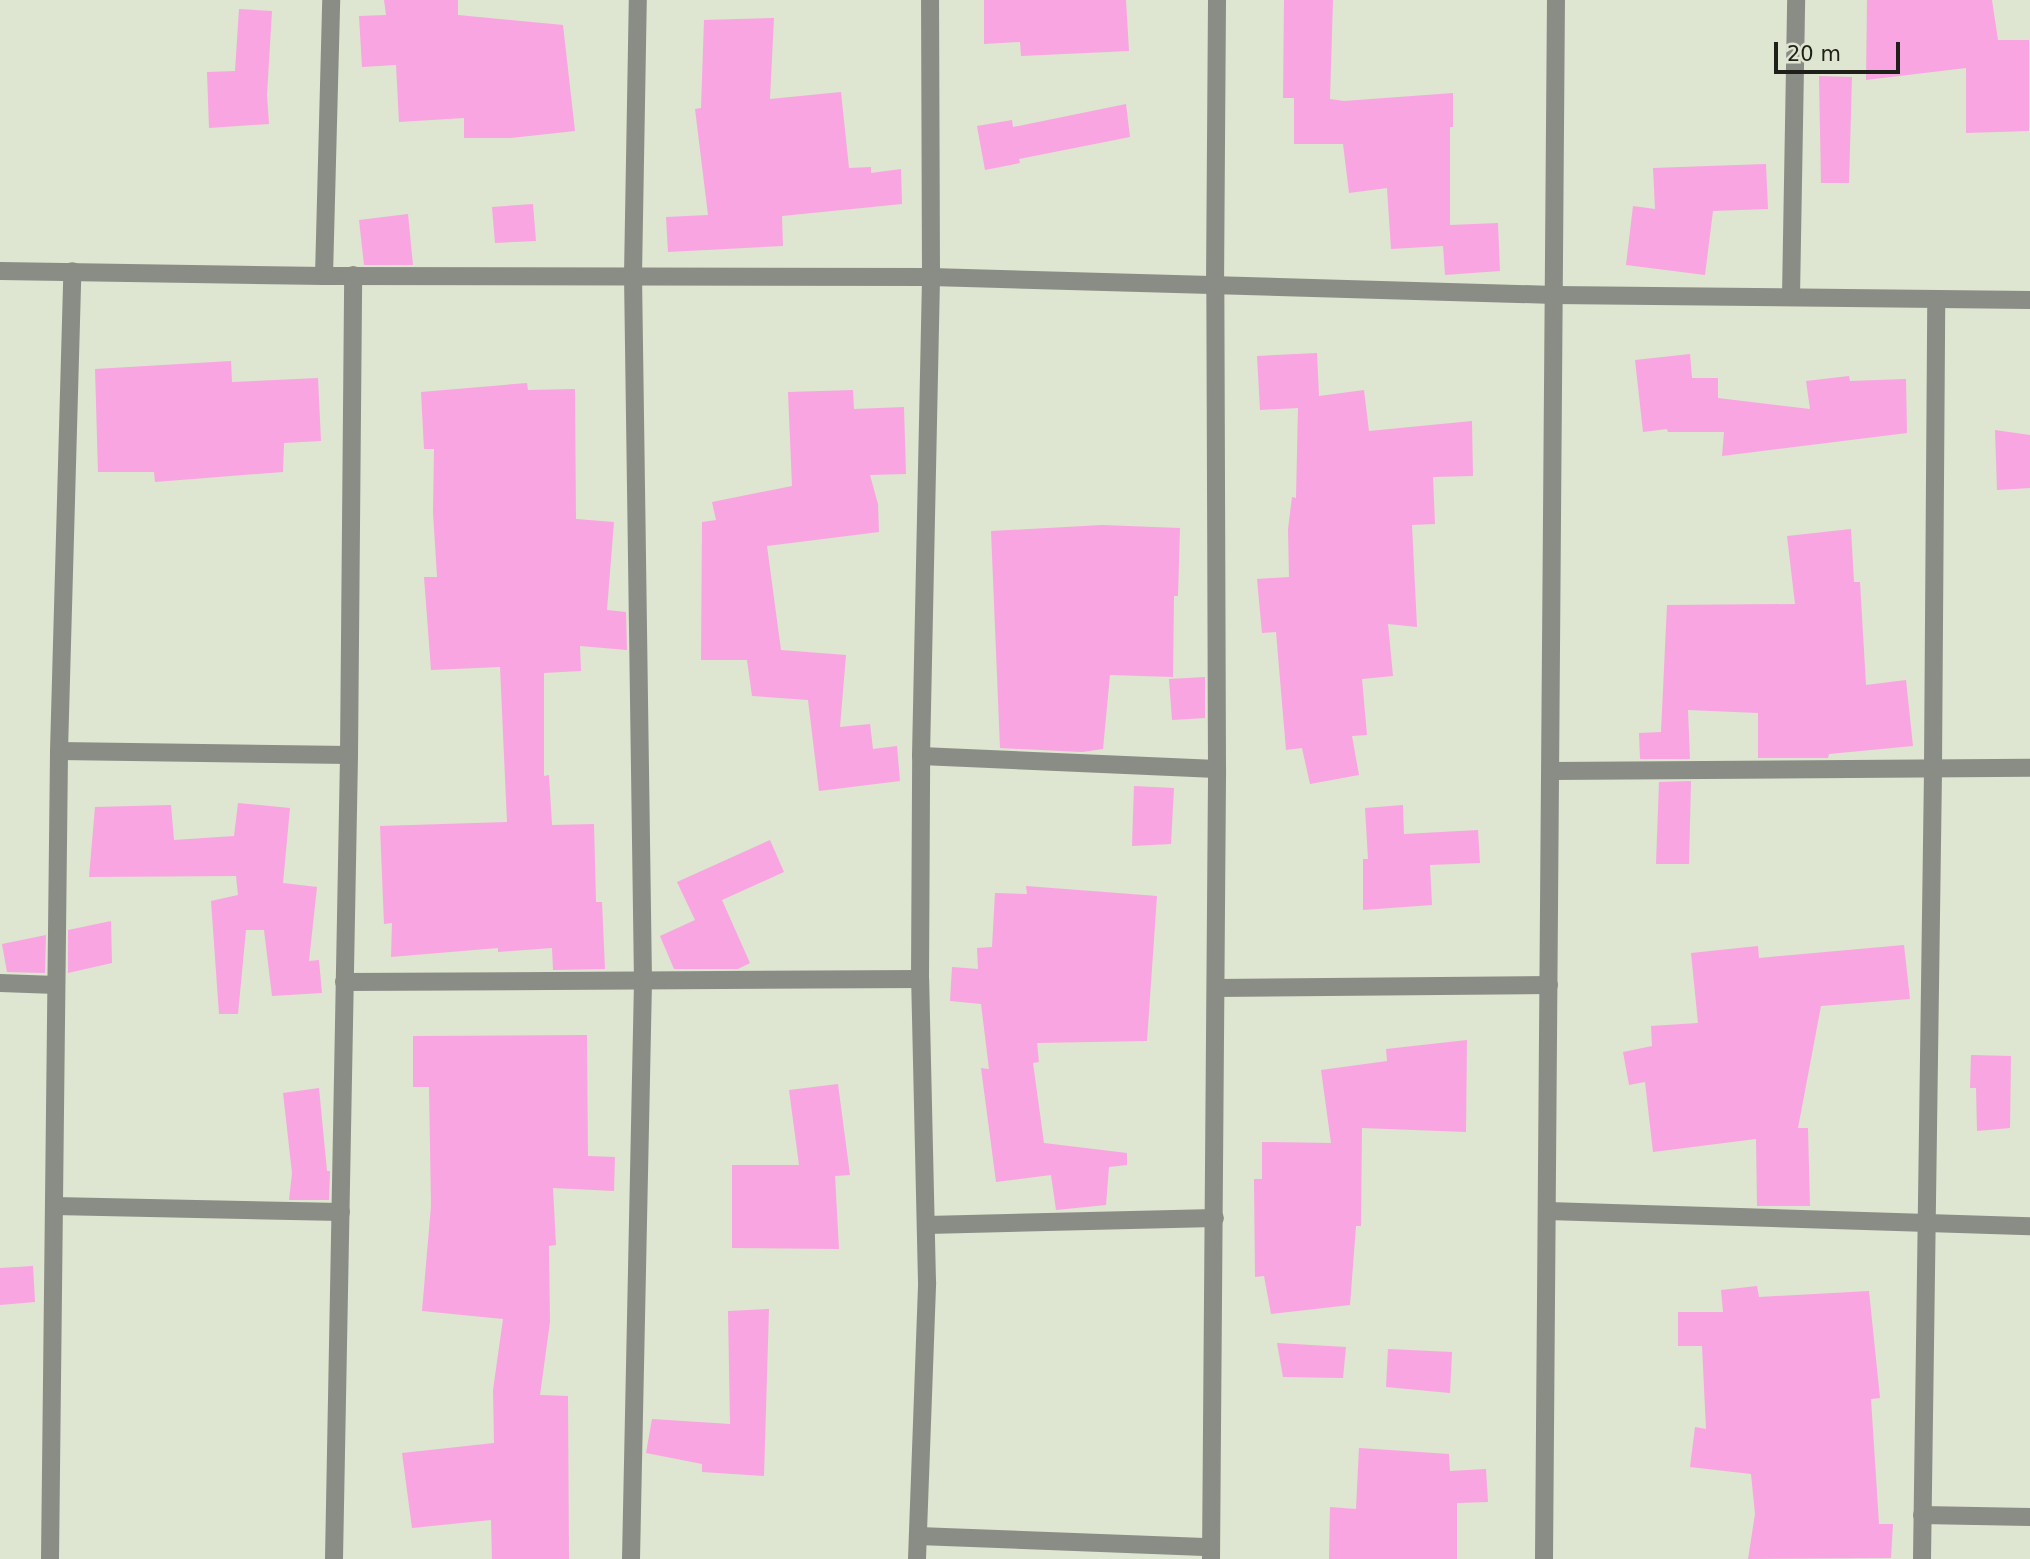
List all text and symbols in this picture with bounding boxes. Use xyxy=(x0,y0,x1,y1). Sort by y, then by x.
scale bar xyxy=(1778,28,1904,72)
text: 20 m xyxy=(1787,42,1841,66)

